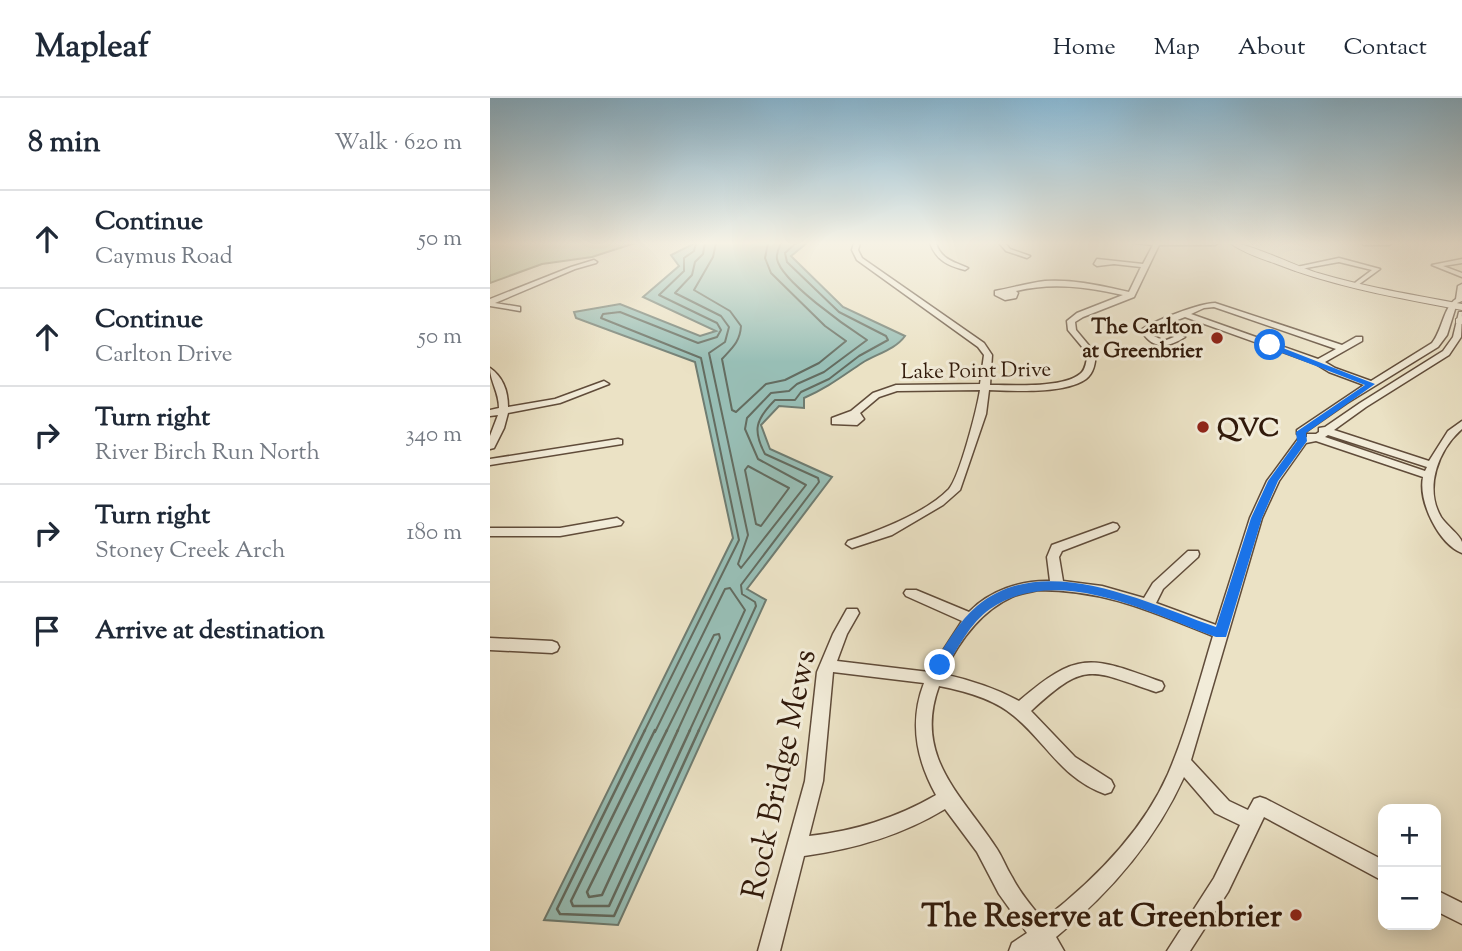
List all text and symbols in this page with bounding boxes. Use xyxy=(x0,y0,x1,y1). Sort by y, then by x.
text: Mapleaf xyxy=(35,24,149,72)
text: Home xyxy=(1053,31,1116,65)
text: Map xyxy=(1154,31,1200,65)
text: About xyxy=(1238,31,1305,65)
text: Contact xyxy=(1343,31,1427,65)
text: 8 min xyxy=(28,122,100,165)
text: Walk · 620 m xyxy=(334,127,462,160)
text: Continue xyxy=(95,204,203,241)
icon: ahead xyxy=(28,220,66,258)
text: 50 m xyxy=(418,223,462,256)
text: Caymus Road xyxy=(95,241,233,274)
text: Continue xyxy=(95,302,203,339)
place label: The Carlton at Greenbrier xyxy=(1082,313,1204,367)
icon: ahead xyxy=(28,318,66,356)
text: 50 m xyxy=(418,321,462,354)
route start xyxy=(1254,329,1285,360)
marker: The Carlton at Greenbrier xyxy=(1209,330,1225,346)
text: Carlton Drive xyxy=(95,339,232,372)
street label: Lake Point Drive xyxy=(901,356,1052,388)
text: Turn right xyxy=(95,400,210,437)
place label: QVC xyxy=(1217,411,1280,448)
icon: right xyxy=(28,416,66,454)
text: 340 m xyxy=(405,419,462,452)
marker: QVC xyxy=(1195,419,1211,435)
text: River Birch Run North xyxy=(95,437,320,470)
text: Turn right xyxy=(95,498,210,535)
icon: right xyxy=(28,514,66,552)
text: 180 m xyxy=(407,517,462,550)
text: Stoney Creek Arch xyxy=(95,535,285,568)
icon: arrive xyxy=(28,612,66,650)
text: Arrive at destination xyxy=(95,613,325,650)
street label: Rock Bridge Mews xyxy=(732,646,830,904)
route end xyxy=(924,649,955,680)
map controls xyxy=(1378,804,1441,930)
button: + xyxy=(1378,804,1441,867)
button: − xyxy=(1378,867,1441,930)
place label: The Reserve at Greenbrier xyxy=(921,895,1283,941)
marker: The Reserve at Greenbrier xyxy=(1288,907,1304,923)

